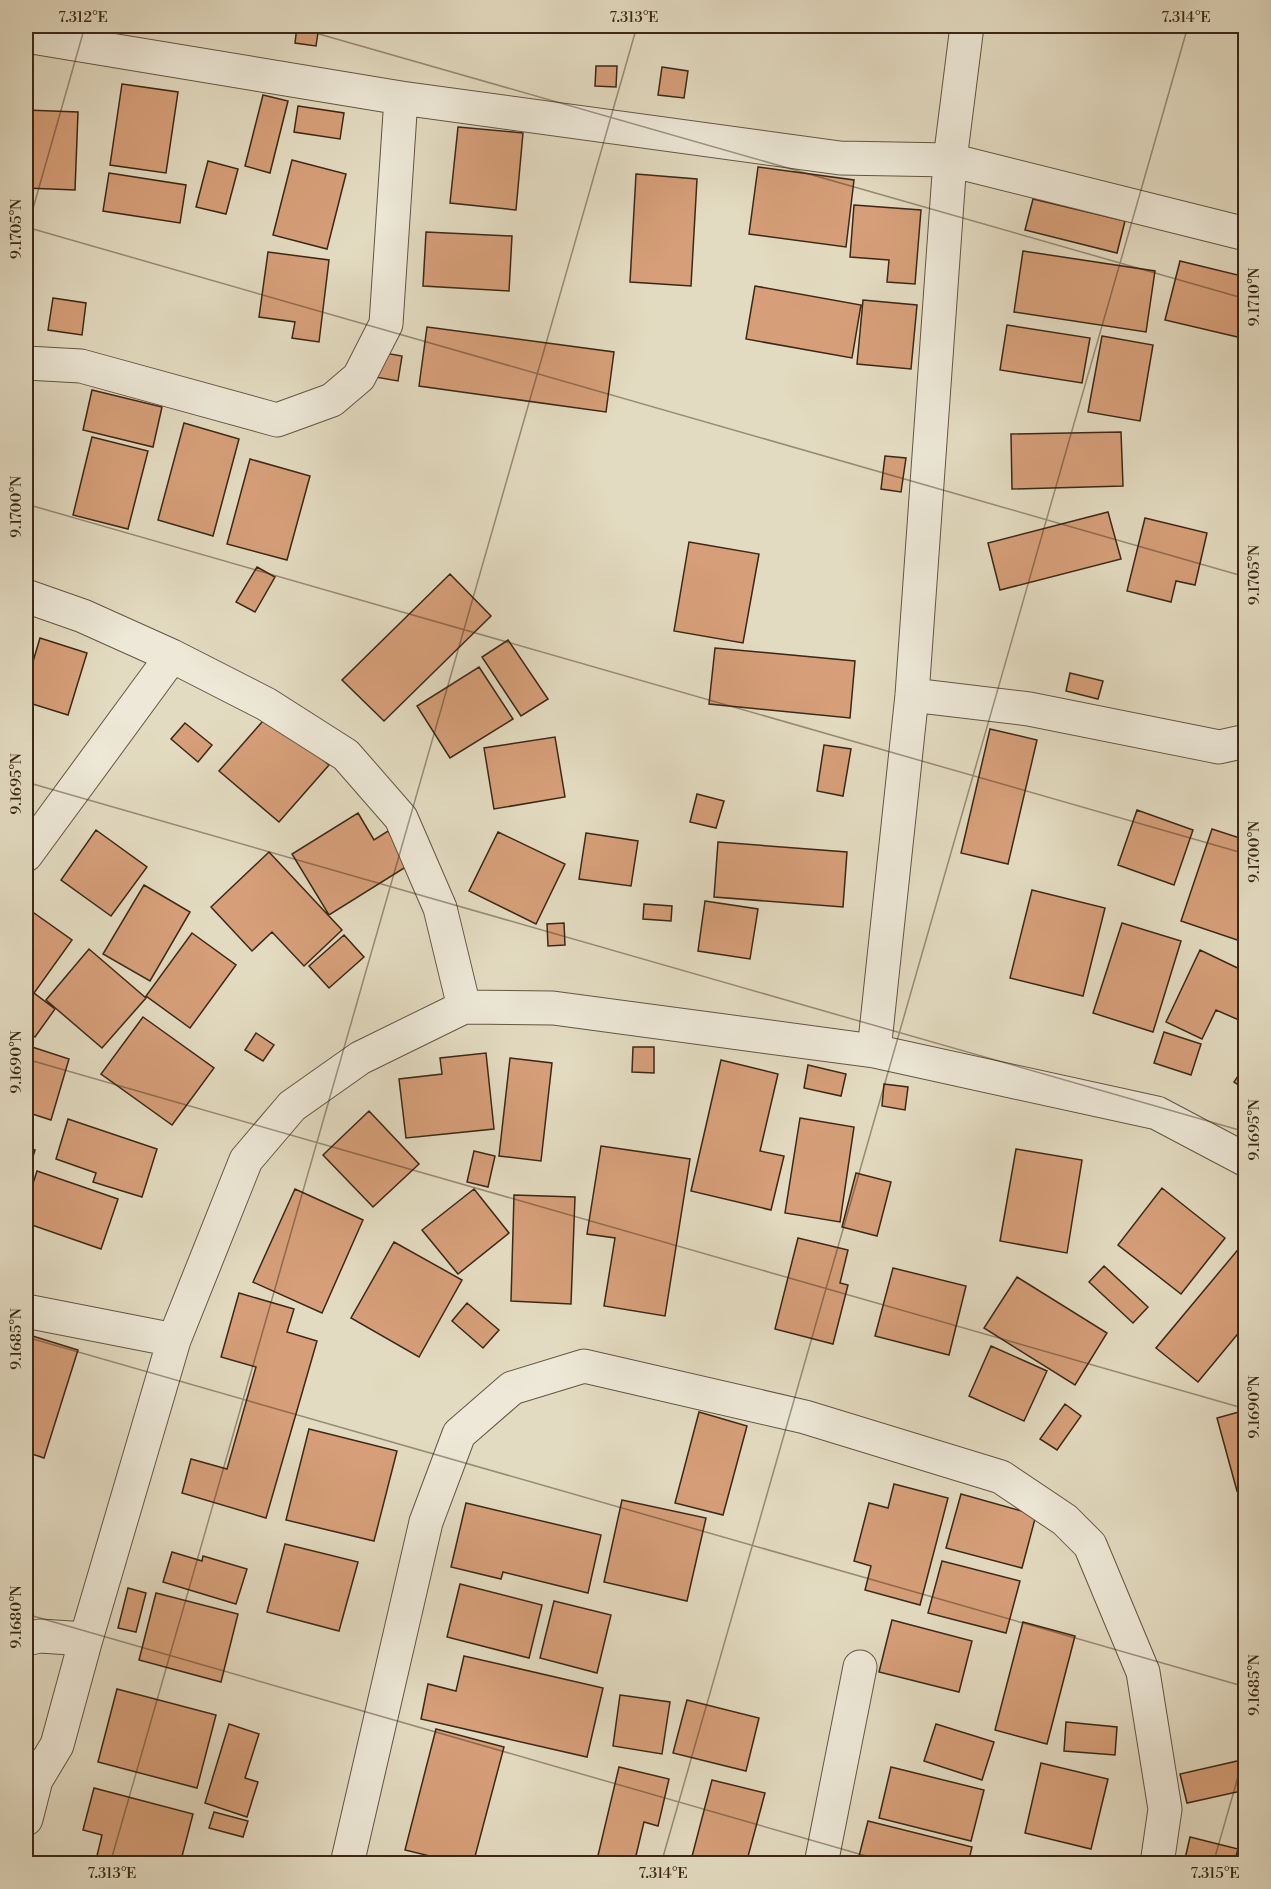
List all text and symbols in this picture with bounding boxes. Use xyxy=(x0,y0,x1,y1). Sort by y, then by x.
text: 7.312°E xyxy=(58,8,108,27)
text: 7.313°E xyxy=(609,8,659,27)
text: 7.314°E xyxy=(1161,8,1211,27)
text: 9.1705°N xyxy=(7,199,26,259)
text: 9.1710°N xyxy=(1245,267,1264,327)
text: 9.1700°N xyxy=(7,476,26,538)
text: 9.1705°N xyxy=(1245,545,1264,605)
text: 9.1695°N xyxy=(7,753,26,815)
text: 9.1700°N xyxy=(1245,821,1264,883)
text: 9.1690°N xyxy=(7,1030,26,1094)
text: 9.1695°N xyxy=(1245,1099,1264,1161)
text: 9.1685°N xyxy=(7,1308,26,1370)
text: 9.1690°N xyxy=(1245,1375,1264,1439)
text: 9.1680°N xyxy=(7,1585,26,1649)
text: 9.1685°N xyxy=(1245,1654,1264,1716)
text: 7.313°E xyxy=(87,1864,137,1883)
text: 7.314°E xyxy=(638,1864,688,1883)
text: 7.315°E xyxy=(1191,1864,1240,1883)

